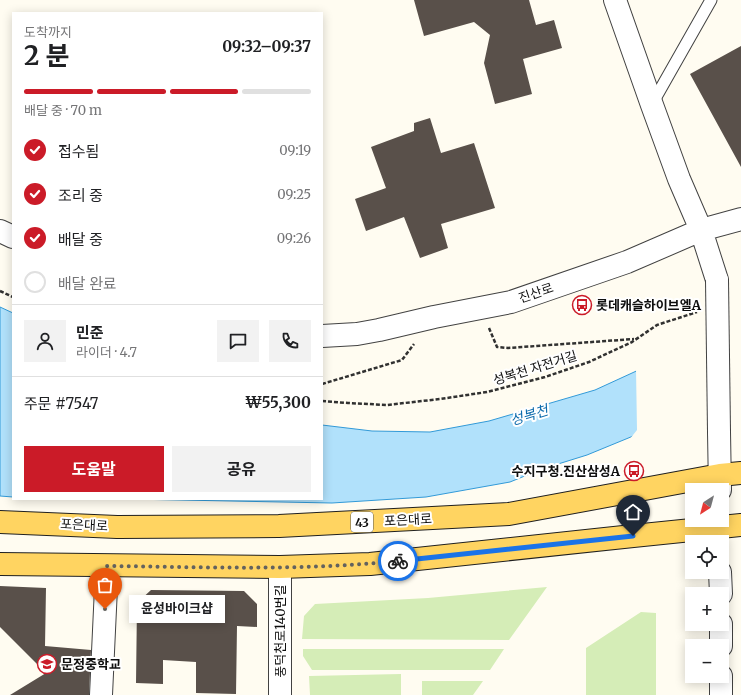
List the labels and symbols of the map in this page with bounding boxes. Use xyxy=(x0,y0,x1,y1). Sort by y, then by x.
street label: 진산로 xyxy=(516,279,556,307)
bus stop icon: 롯데캐슬하이브엘A xyxy=(571,294,593,316)
place label: 롯데캐슬하이브엘A xyxy=(596,297,702,314)
street label: 성복천 자전거길 xyxy=(491,347,579,389)
water label: 성복천 xyxy=(508,400,551,429)
bus stop icon: 수지구청.진산삼성A xyxy=(623,460,645,482)
place label: 수지구청.진산삼성A xyxy=(512,463,621,480)
north arrow xyxy=(685,483,729,527)
pin xyxy=(616,495,650,536)
street label: 포은대로 xyxy=(384,510,432,530)
road number: 43 xyxy=(351,512,373,532)
street label: 포은대로 xyxy=(60,515,108,535)
courier xyxy=(378,541,418,581)
pin xyxy=(88,568,122,609)
street label: 풍덕천로140번길 xyxy=(272,584,289,678)
callout: 윤성바이크샵 xyxy=(129,595,225,623)
school or university icon: 문정중학교 xyxy=(36,653,58,675)
place label: 문정중학교 xyxy=(61,656,121,673)

